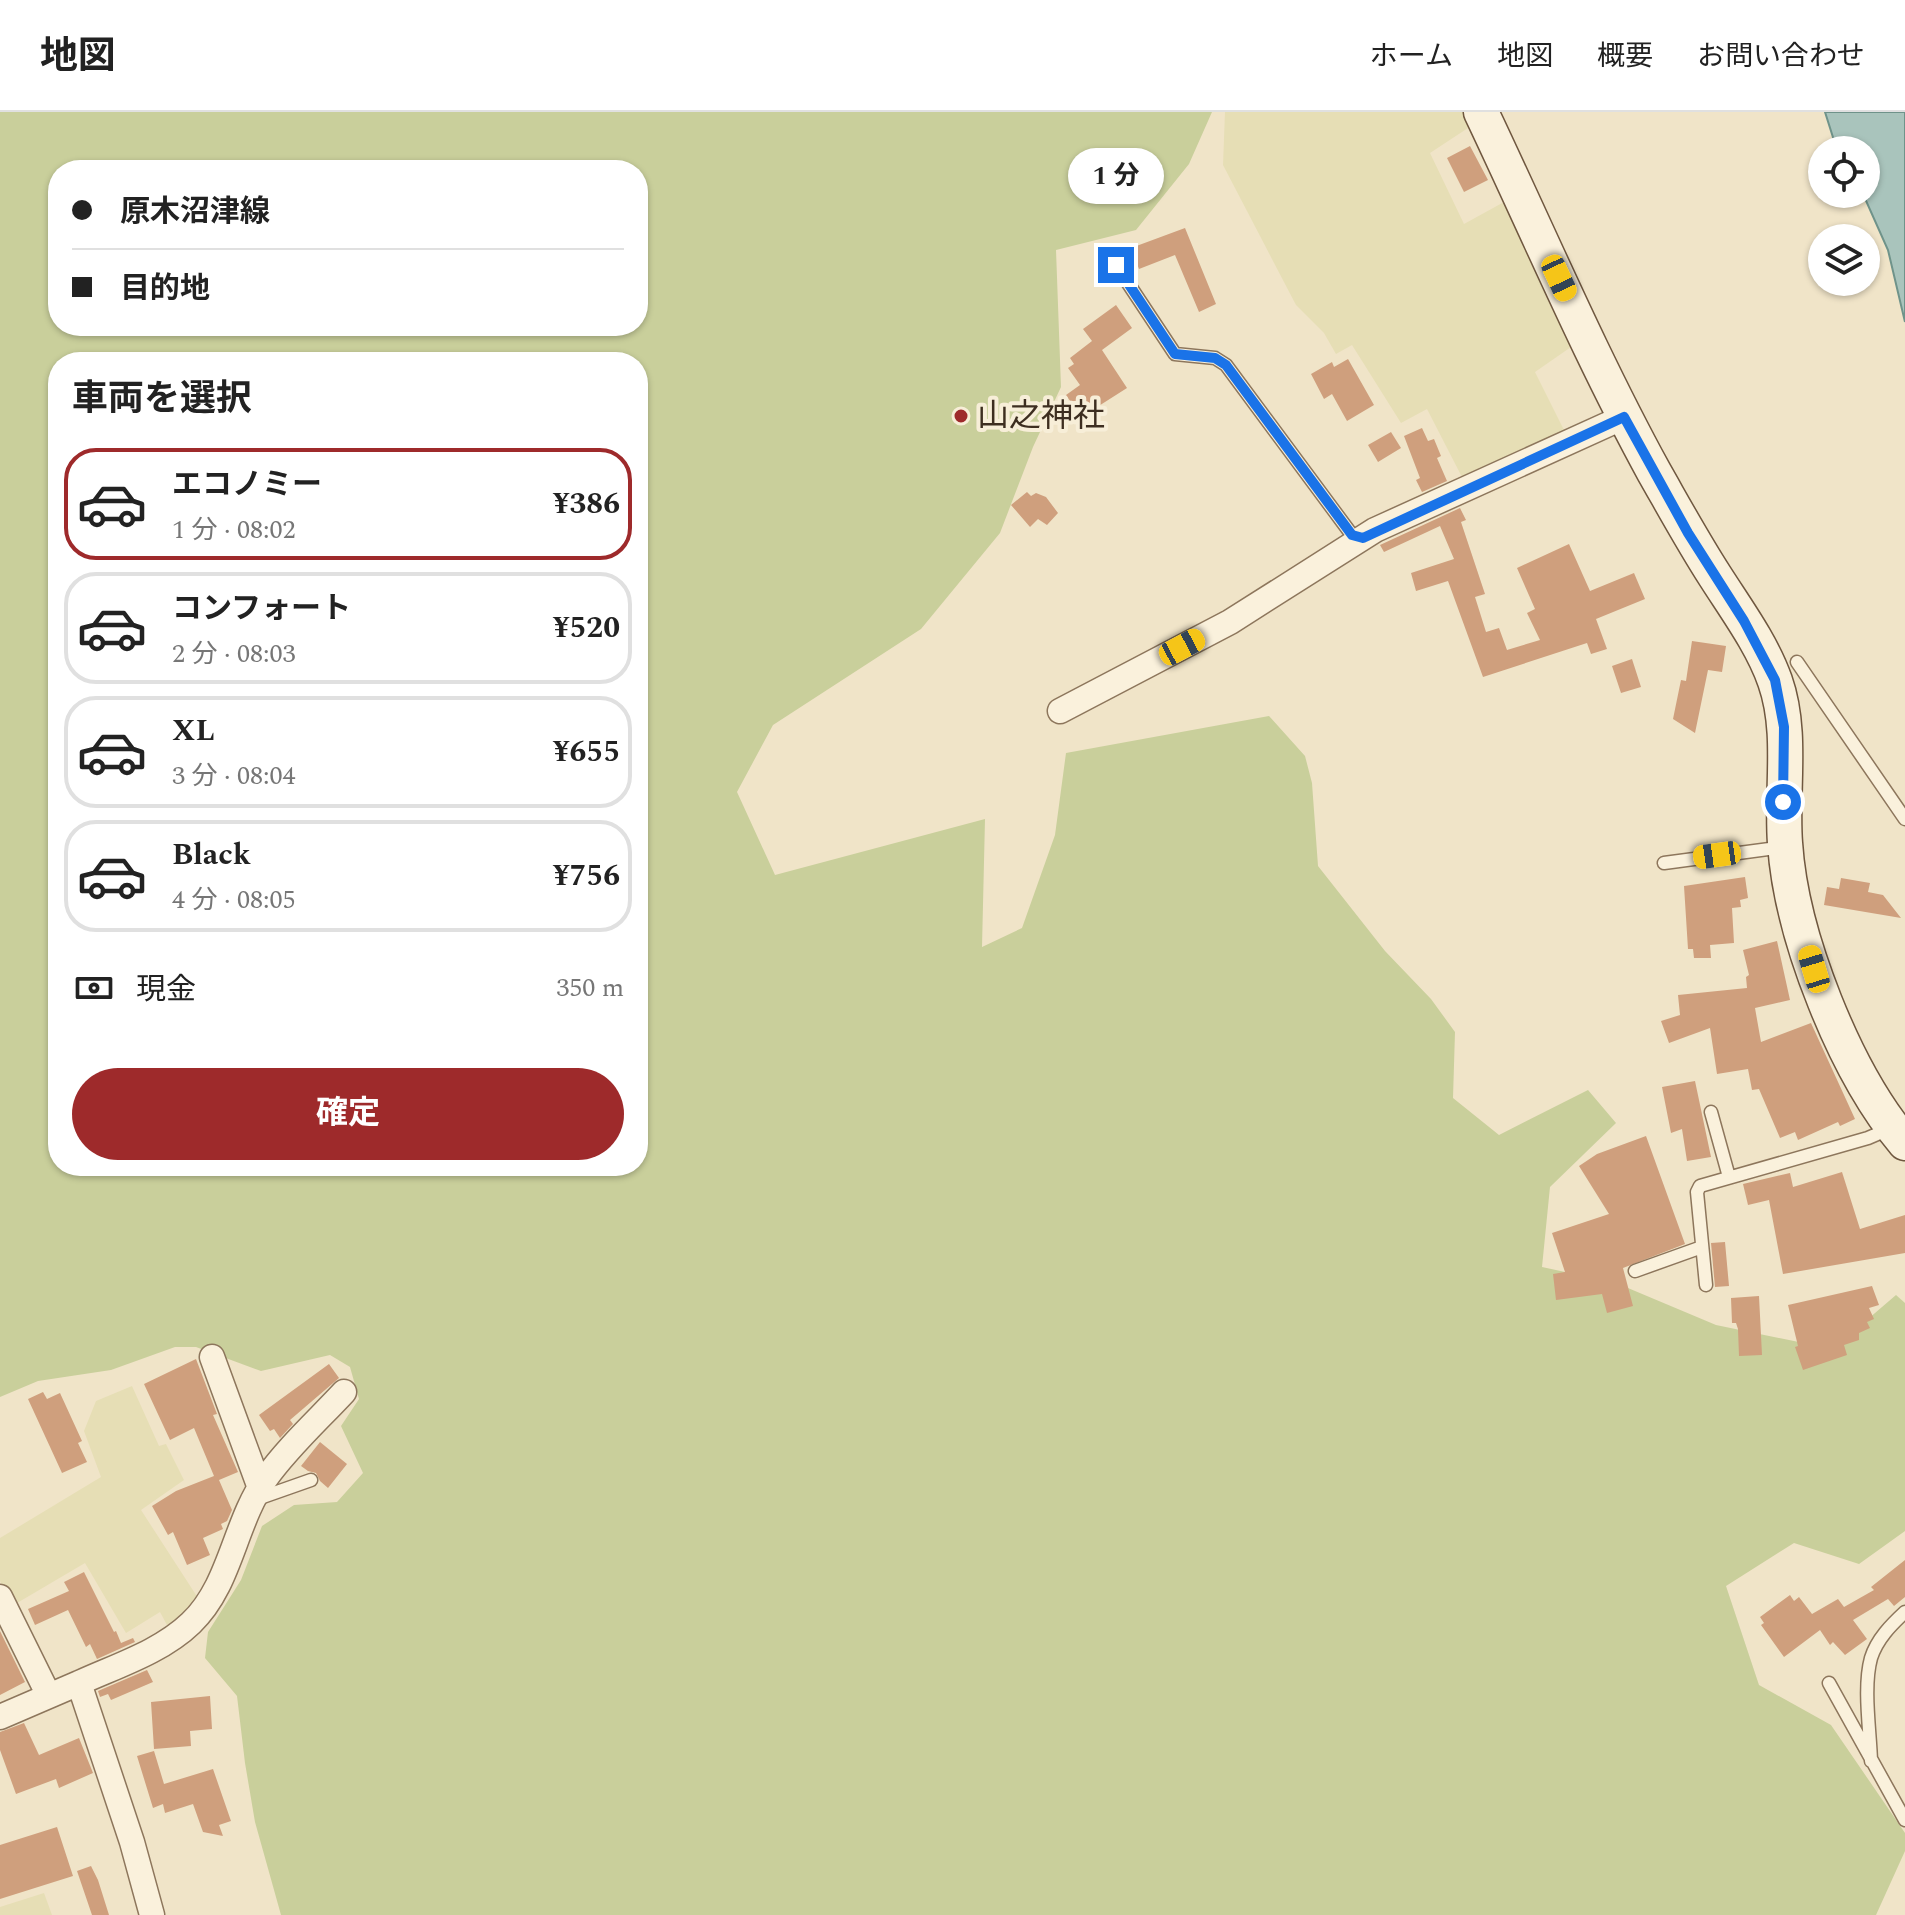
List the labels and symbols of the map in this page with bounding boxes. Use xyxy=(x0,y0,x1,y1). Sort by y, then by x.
callout: 1 分 xyxy=(1068,149,1164,205)
route end xyxy=(1098,247,1134,283)
car xyxy=(1538,251,1580,305)
place label: 山之神社 xyxy=(977,392,1105,441)
marker: 山之神社 xyxy=(952,407,970,425)
car xyxy=(1155,625,1209,669)
route start xyxy=(1765,784,1801,820)
car xyxy=(1692,840,1742,870)
car xyxy=(1796,943,1832,995)

